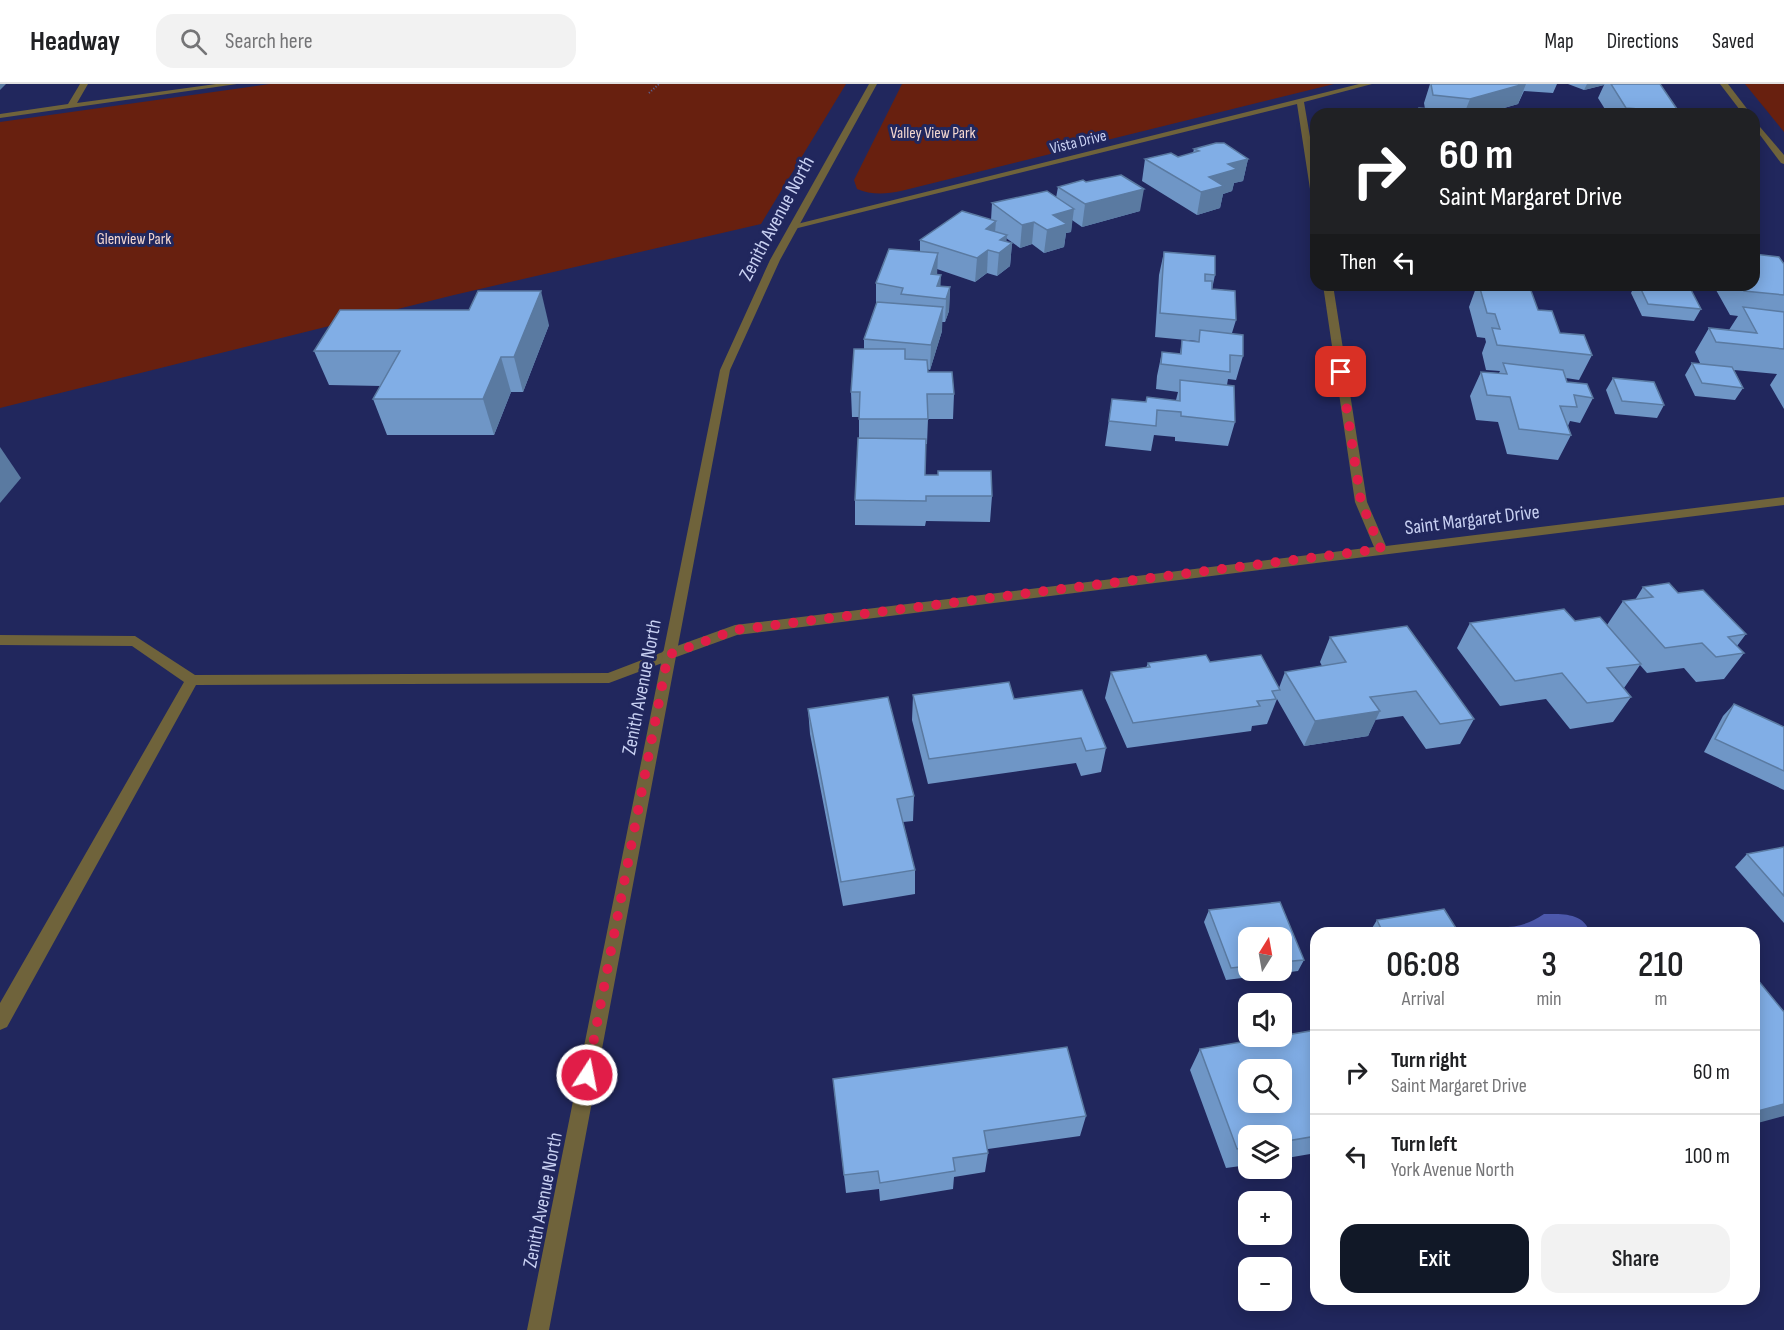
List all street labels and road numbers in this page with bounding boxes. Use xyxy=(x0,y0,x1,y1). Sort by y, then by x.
street label: Vista Drive xyxy=(1048,126,1108,159)
street label: Zenith Avenue North xyxy=(734,152,820,285)
street label: Saint Margaret Drive xyxy=(1403,500,1541,540)
street label: Zenith Avenue North xyxy=(617,618,667,757)
street label: Zenith Avenue North xyxy=(518,1131,568,1270)

